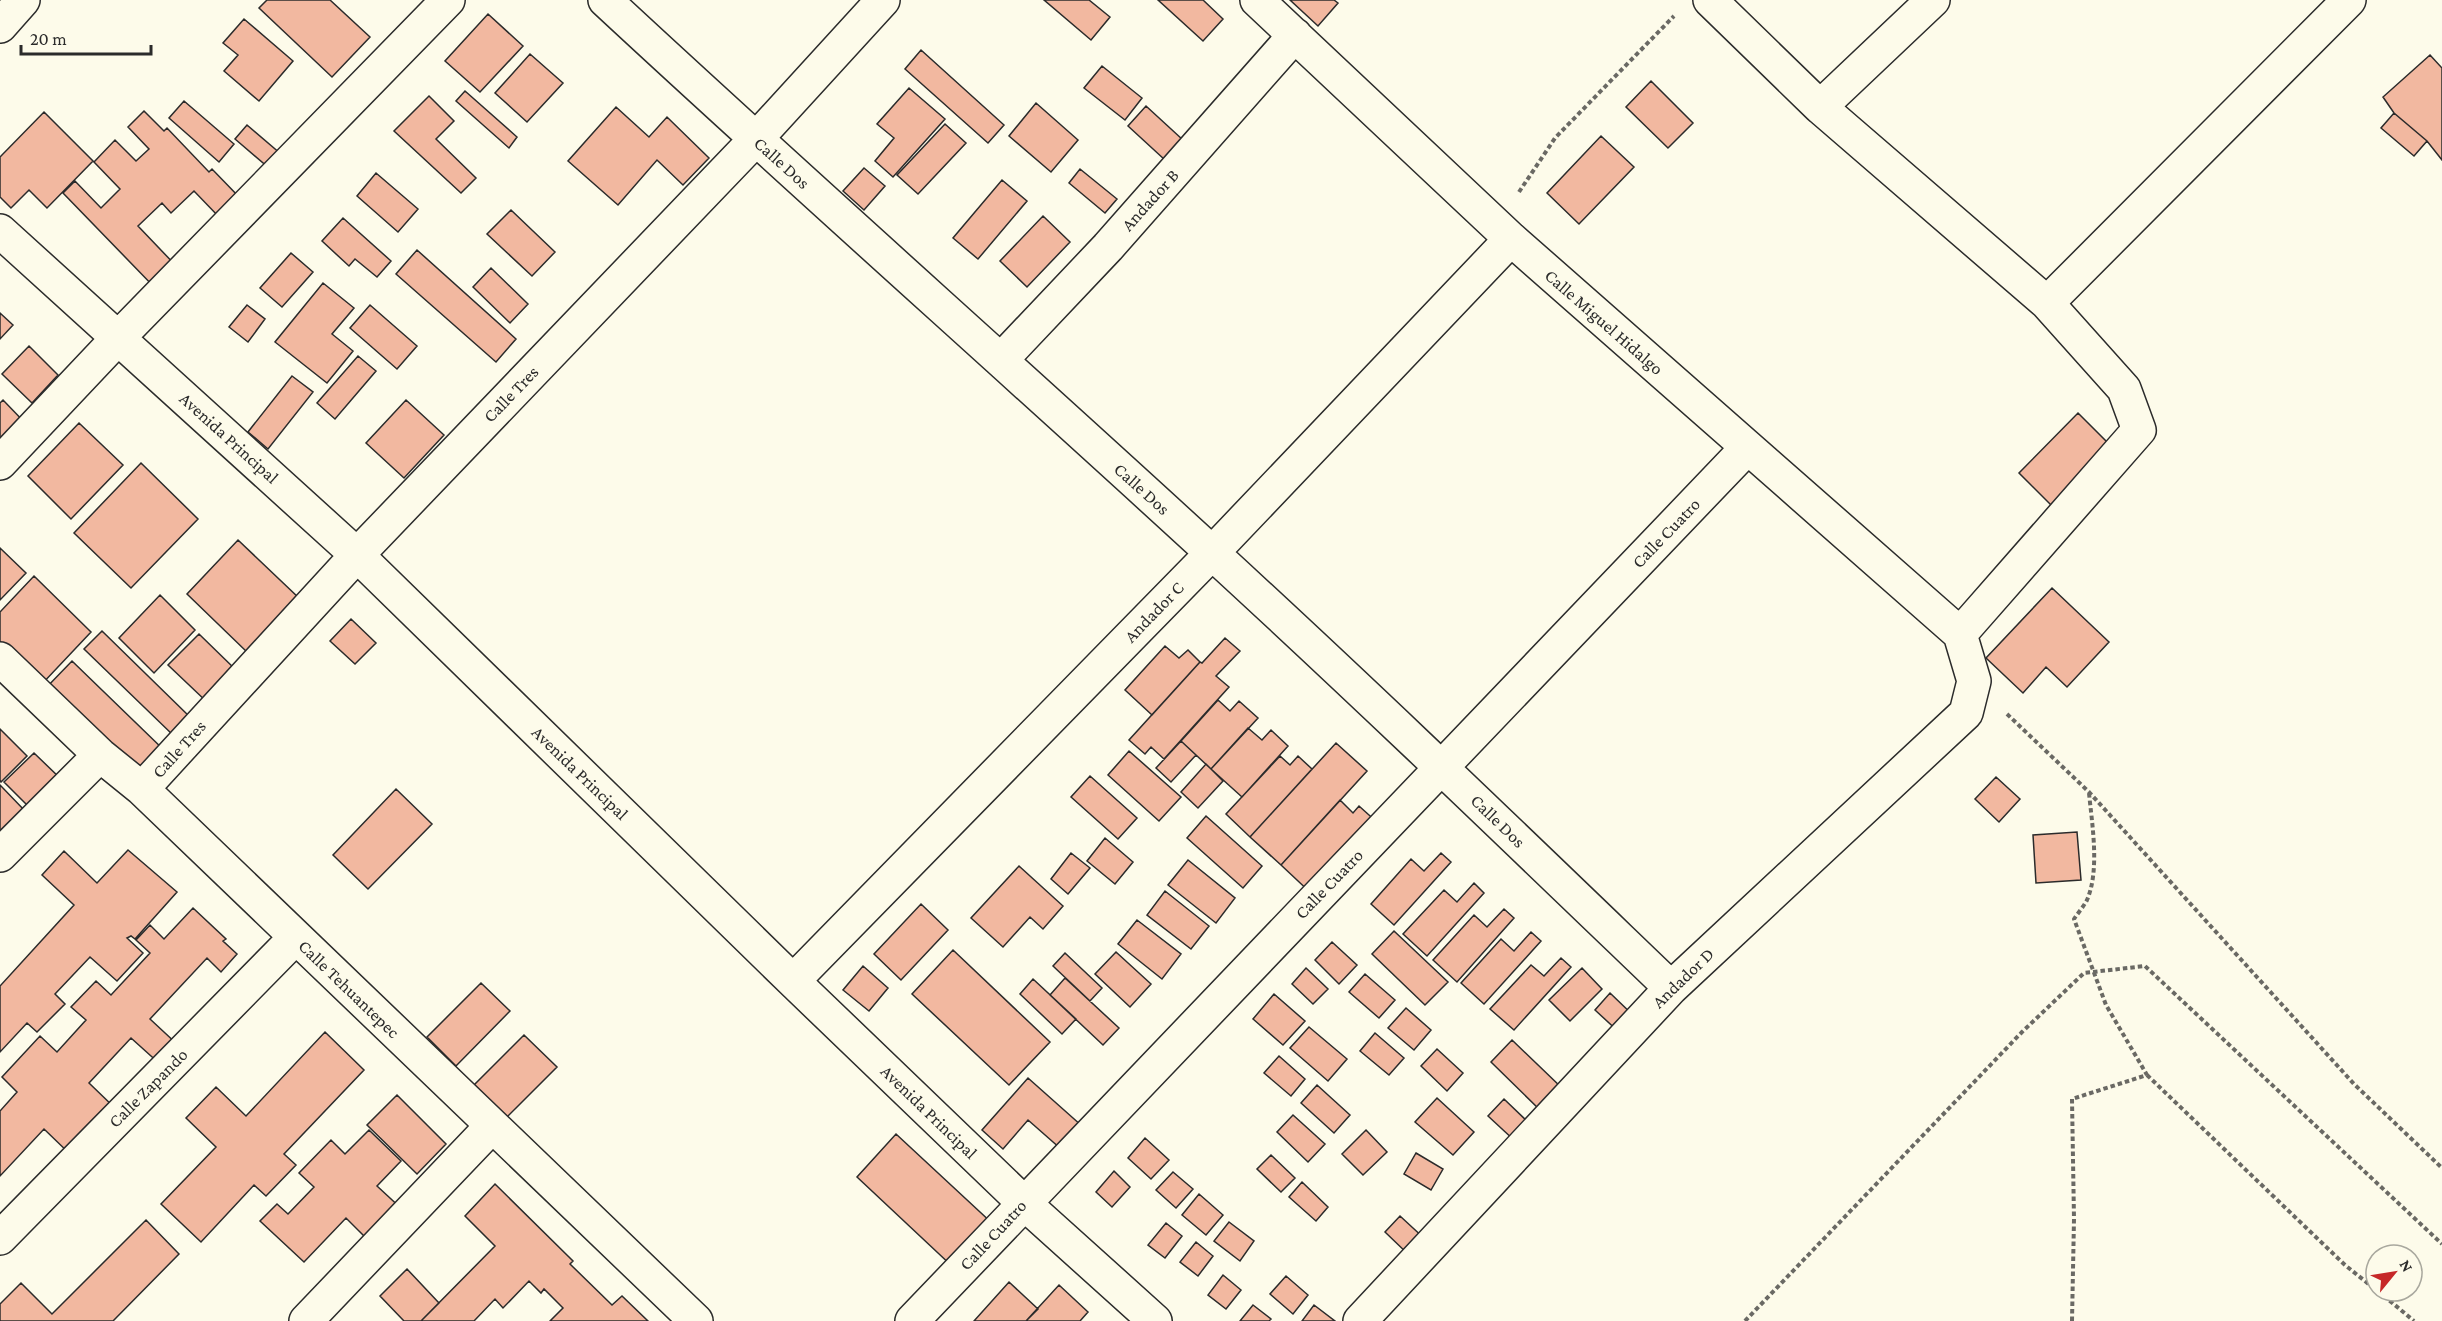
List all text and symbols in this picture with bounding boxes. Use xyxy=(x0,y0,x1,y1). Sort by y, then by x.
scale bar xyxy=(21,18,152,56)
text: 20 m xyxy=(30,29,67,49)
street label: Calle Dos xyxy=(750,133,814,193)
street label: Andador B xyxy=(1117,165,1183,235)
street label: Calle Miguel Hidalgo xyxy=(1541,265,1667,379)
street label: Calle Tres xyxy=(479,362,543,426)
street label: Avenida Principal xyxy=(176,388,283,488)
street label: Calle Dos xyxy=(1110,459,1174,519)
street label: Calle Cuatro xyxy=(1628,494,1704,572)
street label: Andador C xyxy=(1120,577,1188,646)
street label: Calle Tres xyxy=(148,716,210,782)
street label: Avenida Principal xyxy=(528,722,632,824)
street label: Calle Dos xyxy=(1467,790,1529,852)
street label: Calle Cuatro xyxy=(1291,845,1367,923)
street label: Calle Tehuantepec xyxy=(294,936,404,1043)
street label: Andador D xyxy=(1648,944,1718,1012)
street label: Calle Zapando xyxy=(104,1044,192,1132)
street label: Avenida Principal xyxy=(877,1061,981,1163)
street label: Calle Cuatro xyxy=(955,1196,1031,1274)
north arrow xyxy=(2364,1243,2424,1303)
text: N xyxy=(2396,1257,2417,1275)

